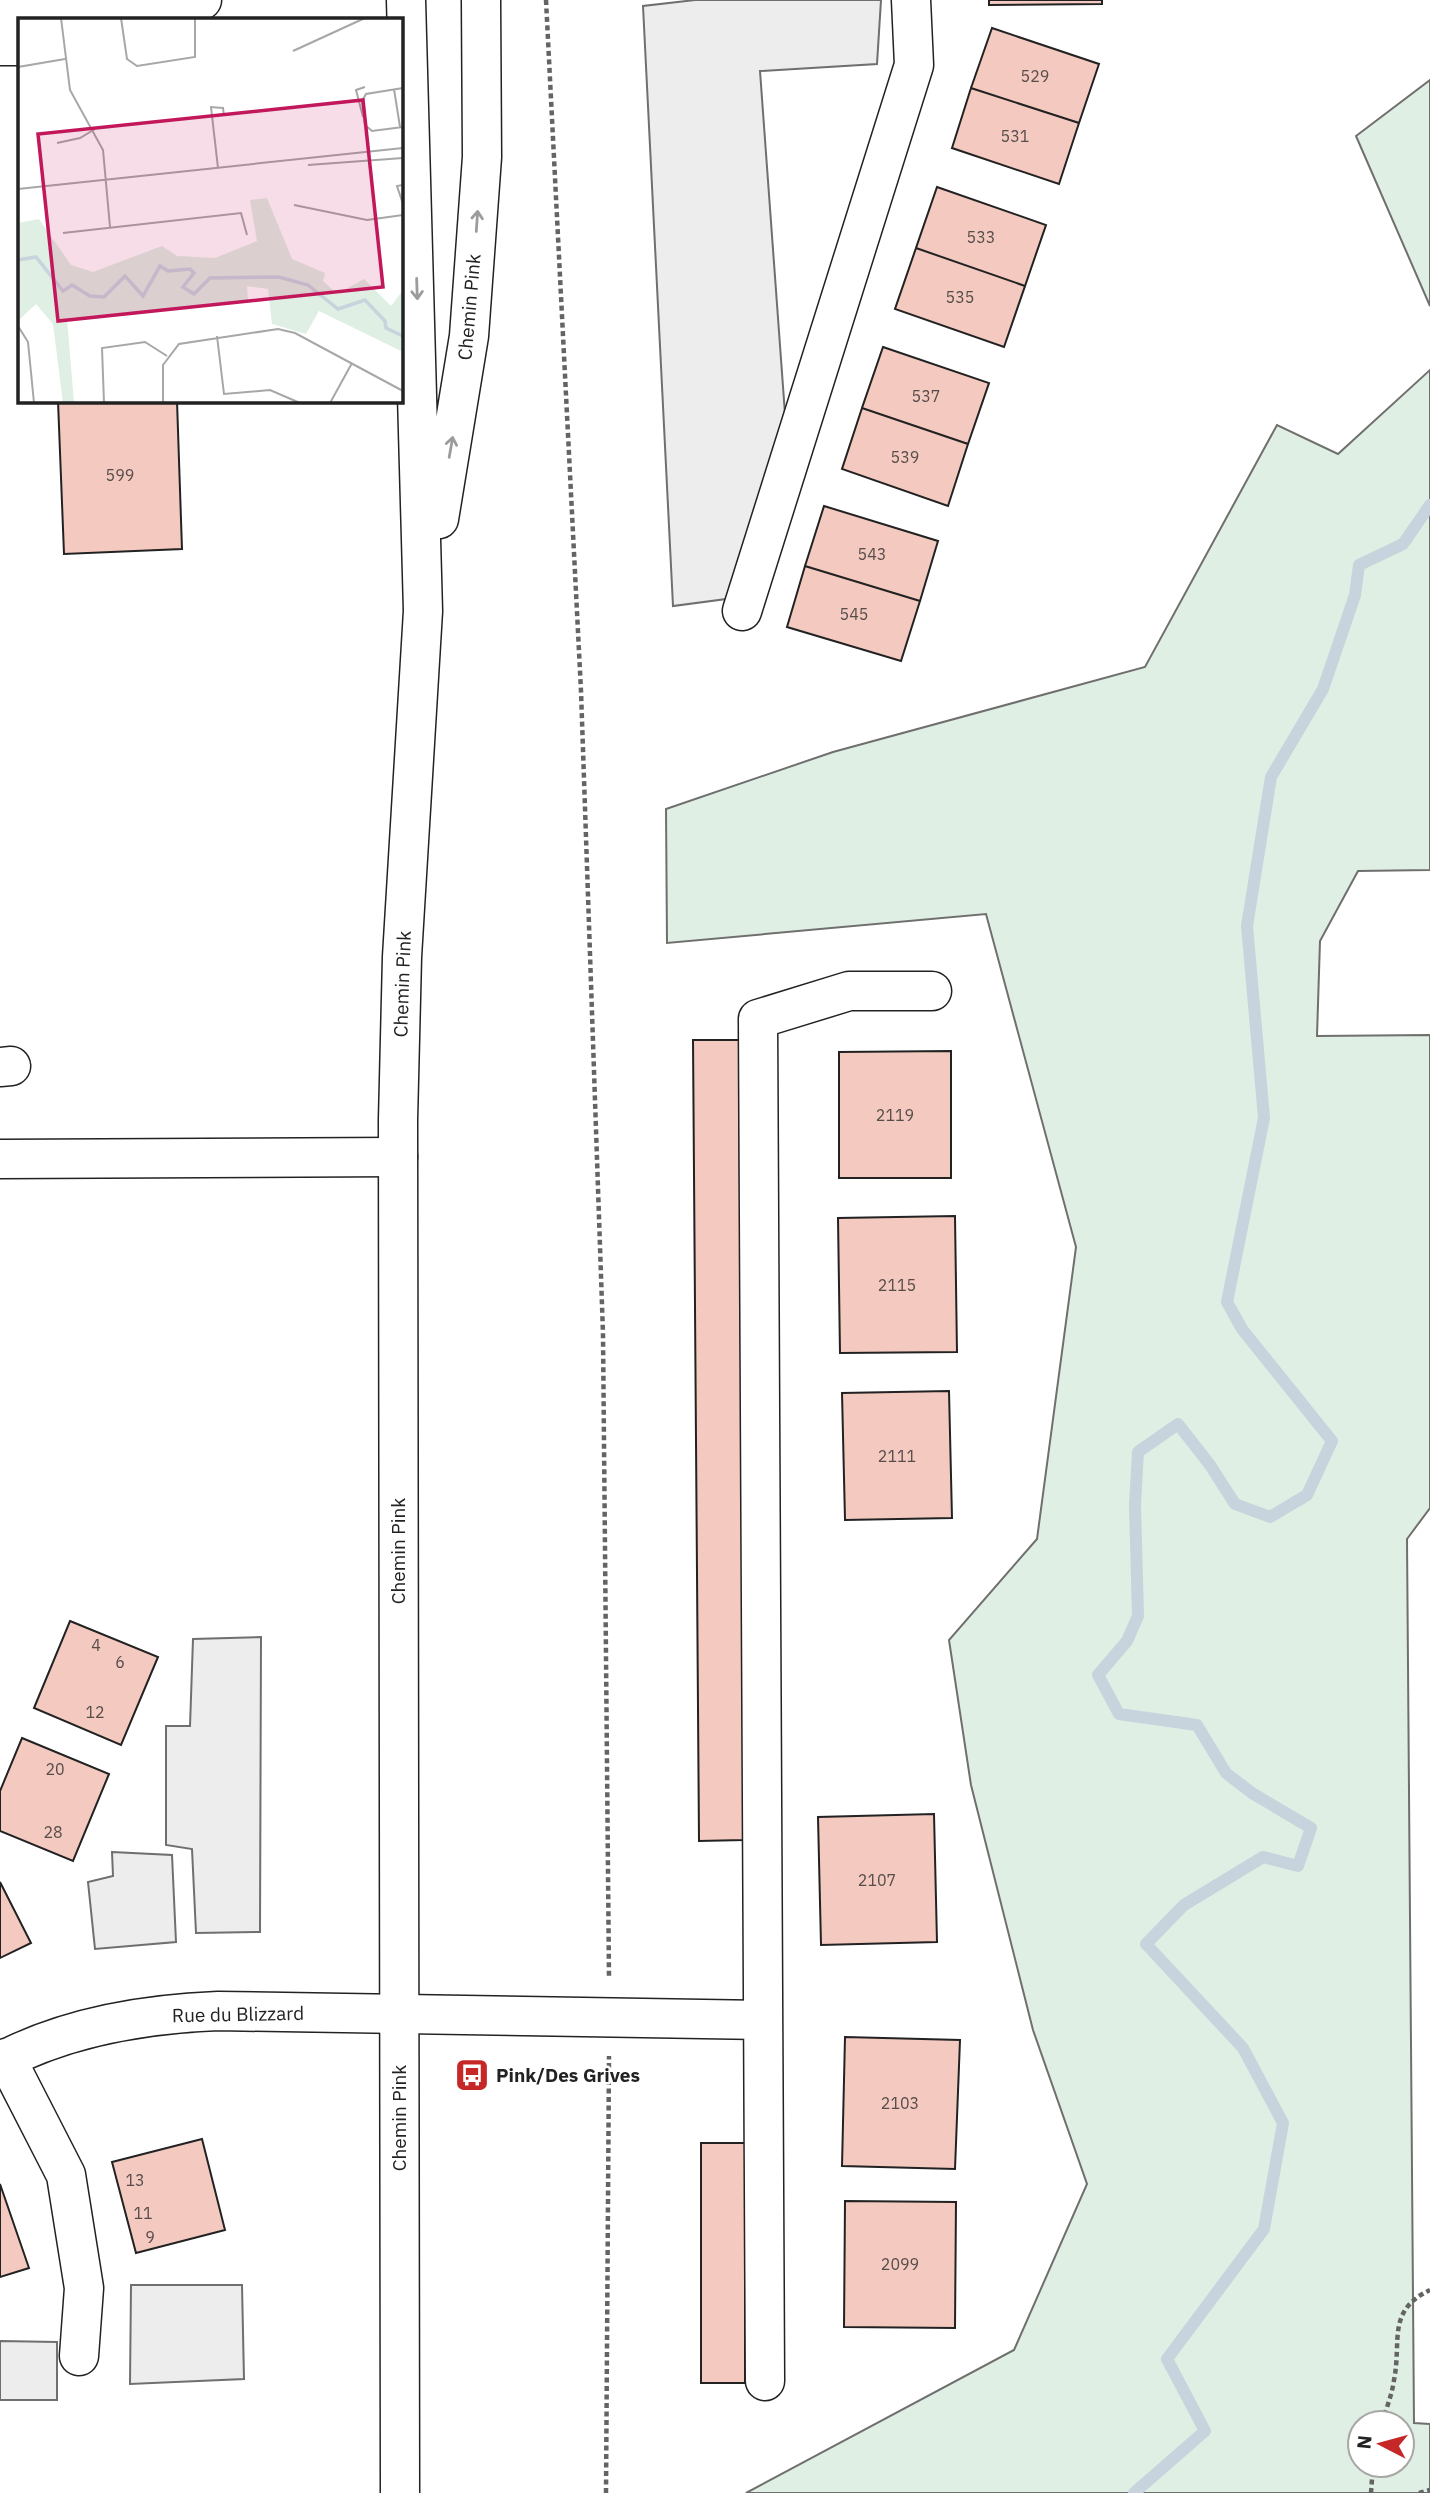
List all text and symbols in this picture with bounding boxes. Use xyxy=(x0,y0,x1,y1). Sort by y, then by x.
inset map xyxy=(18,18,402,402)
house number: 529 xyxy=(1021,66,1049,86)
house number: 531 xyxy=(1001,126,1029,146)
one-way arrow xyxy=(471,210,484,233)
house number: 533 xyxy=(967,227,995,247)
street label: Chemin Pink xyxy=(452,253,486,361)
one-way arrow xyxy=(410,277,423,300)
house number: 535 xyxy=(946,287,974,307)
house number: 537 xyxy=(912,386,940,406)
one-way arrow xyxy=(445,436,458,459)
house number: 539 xyxy=(891,447,919,467)
house number: 599 xyxy=(106,465,134,485)
house number: 543 xyxy=(858,544,886,564)
house number: 545 xyxy=(840,604,868,624)
street label: Chemin Pink xyxy=(388,930,416,1038)
house number: 2119 xyxy=(876,1105,914,1125)
house number: 2115 xyxy=(878,1275,916,1295)
house number: 2111 xyxy=(878,1446,916,1466)
street label: Chemin Pink xyxy=(386,1498,410,1604)
house number: 4 xyxy=(91,1635,101,1655)
house number: 6 xyxy=(115,1652,125,1672)
house number: 12 xyxy=(85,1702,105,1722)
house number: 20 xyxy=(45,1759,65,1779)
house number: 28 xyxy=(43,1822,63,1842)
house number: 2107 xyxy=(858,1870,896,1890)
street label: Rue du Blizzard xyxy=(172,2001,304,2027)
bus stop icon: Pink/Des Grives xyxy=(453,2056,491,2094)
place label: Pink/Des Grives xyxy=(496,2063,640,2087)
street label: Chemin Pink xyxy=(387,2065,411,2171)
house number: 2103 xyxy=(881,2093,919,2113)
house number: 13 xyxy=(125,2170,145,2190)
house number: 11 xyxy=(133,2203,153,2223)
house number: 9 xyxy=(145,2227,155,2247)
house number: 2099 xyxy=(881,2254,919,2274)
north arrow xyxy=(1346,2409,1416,2479)
text: N xyxy=(1351,2434,1377,2450)

